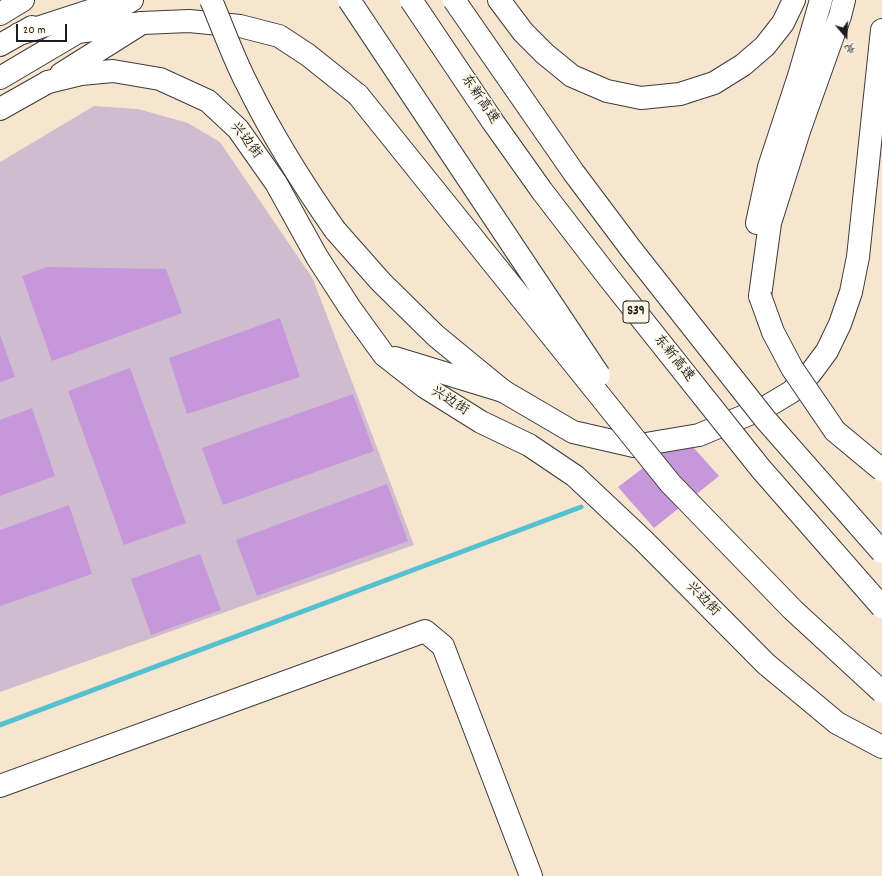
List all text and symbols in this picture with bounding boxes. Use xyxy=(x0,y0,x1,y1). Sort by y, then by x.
scale bar xyxy=(18,16,69,42)
north arrow xyxy=(826,16,866,56)
text: 20 m xyxy=(23,22,46,39)
text: 北 xyxy=(842,38,858,57)
street label: 东新高速 xyxy=(456,72,502,128)
street label: 兴边街 xyxy=(225,119,265,163)
road number: S39 xyxy=(623,301,649,323)
street label: 东新高速 xyxy=(649,332,697,386)
street label: 兴边街 xyxy=(427,384,471,420)
street label: 兴边街 xyxy=(681,579,723,621)

